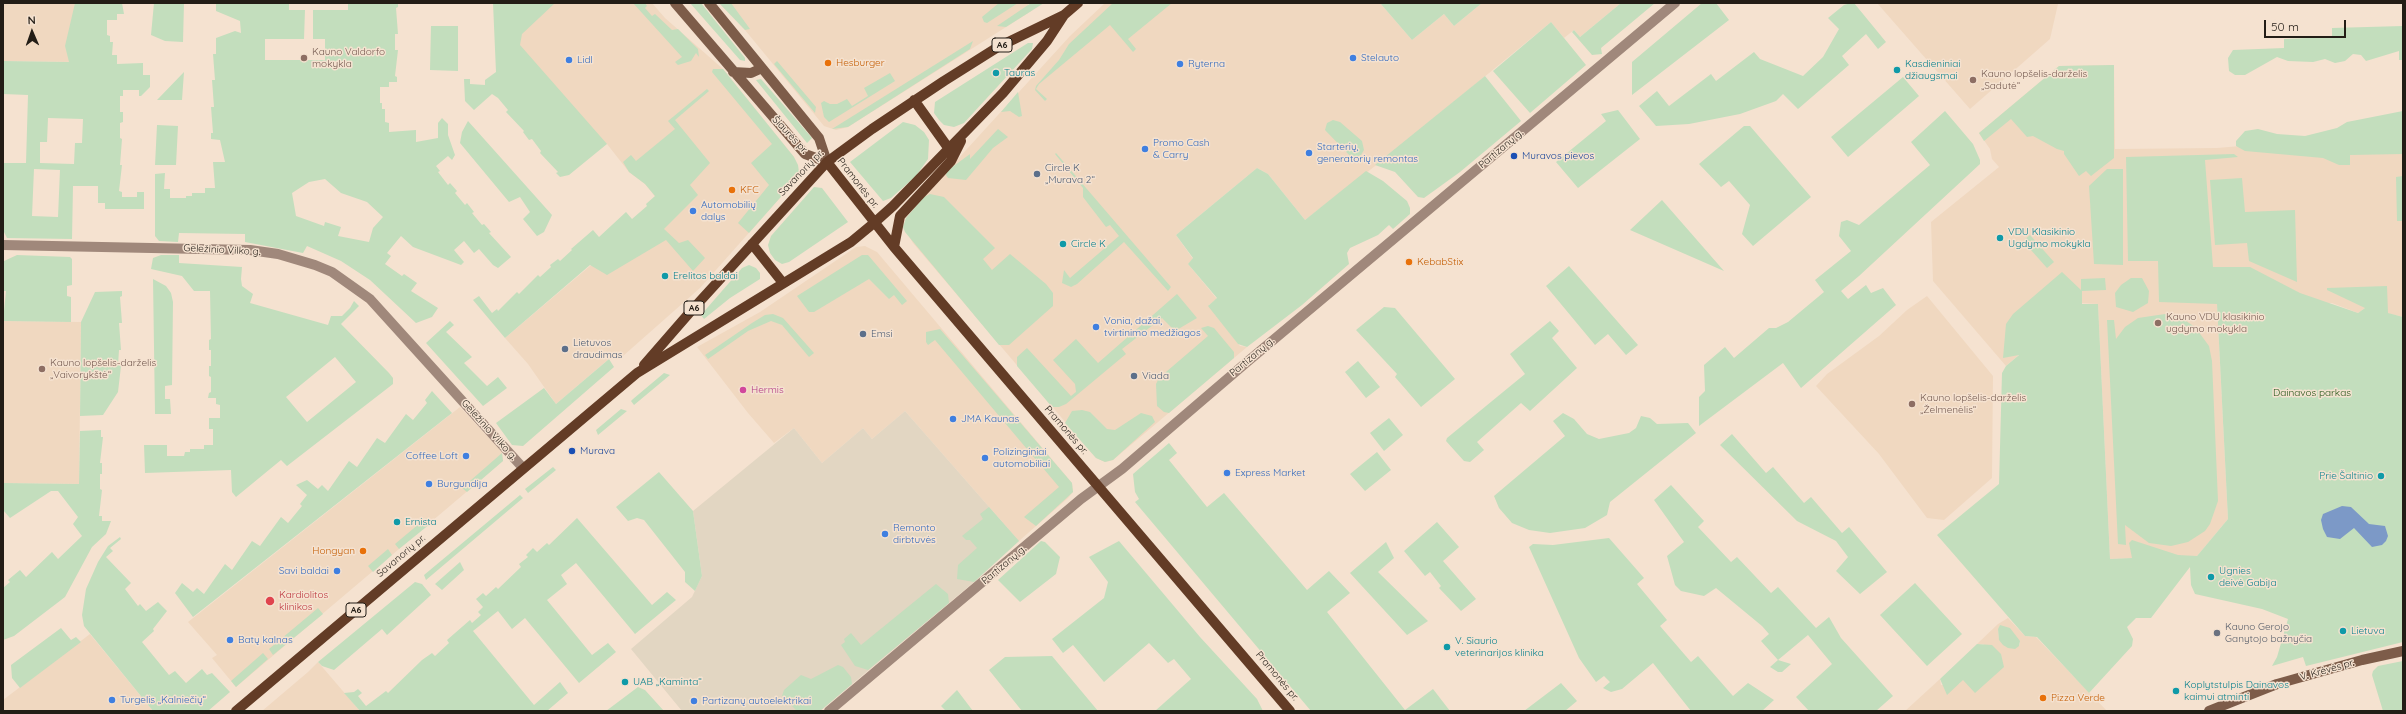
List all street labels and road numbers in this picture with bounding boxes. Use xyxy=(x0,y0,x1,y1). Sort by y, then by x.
road number: A6 xyxy=(992,38,1012,52)
street label: Šiaurės pr. xyxy=(770,114,810,156)
street label: Partizanų g. xyxy=(1476,127,1526,171)
street label: Savanorių pr. xyxy=(776,147,826,199)
street label: Pramonės pr. xyxy=(835,155,881,211)
street label: Geležinio Vilko g. xyxy=(183,242,261,258)
road number: A6 xyxy=(684,301,704,315)
street label: Partizanų g. xyxy=(1227,335,1277,379)
street label: Geležinio Vilko g. xyxy=(459,397,519,463)
street label: Pramonės pr. xyxy=(1042,403,1090,457)
street label: Savanorių pr. xyxy=(374,532,428,580)
street label: Partizanų g. xyxy=(979,543,1029,587)
road number: A6 xyxy=(346,603,366,617)
street label: Pramonės pr. xyxy=(1253,649,1301,703)
street label: V. Krėvės pr. xyxy=(2298,657,2356,683)

